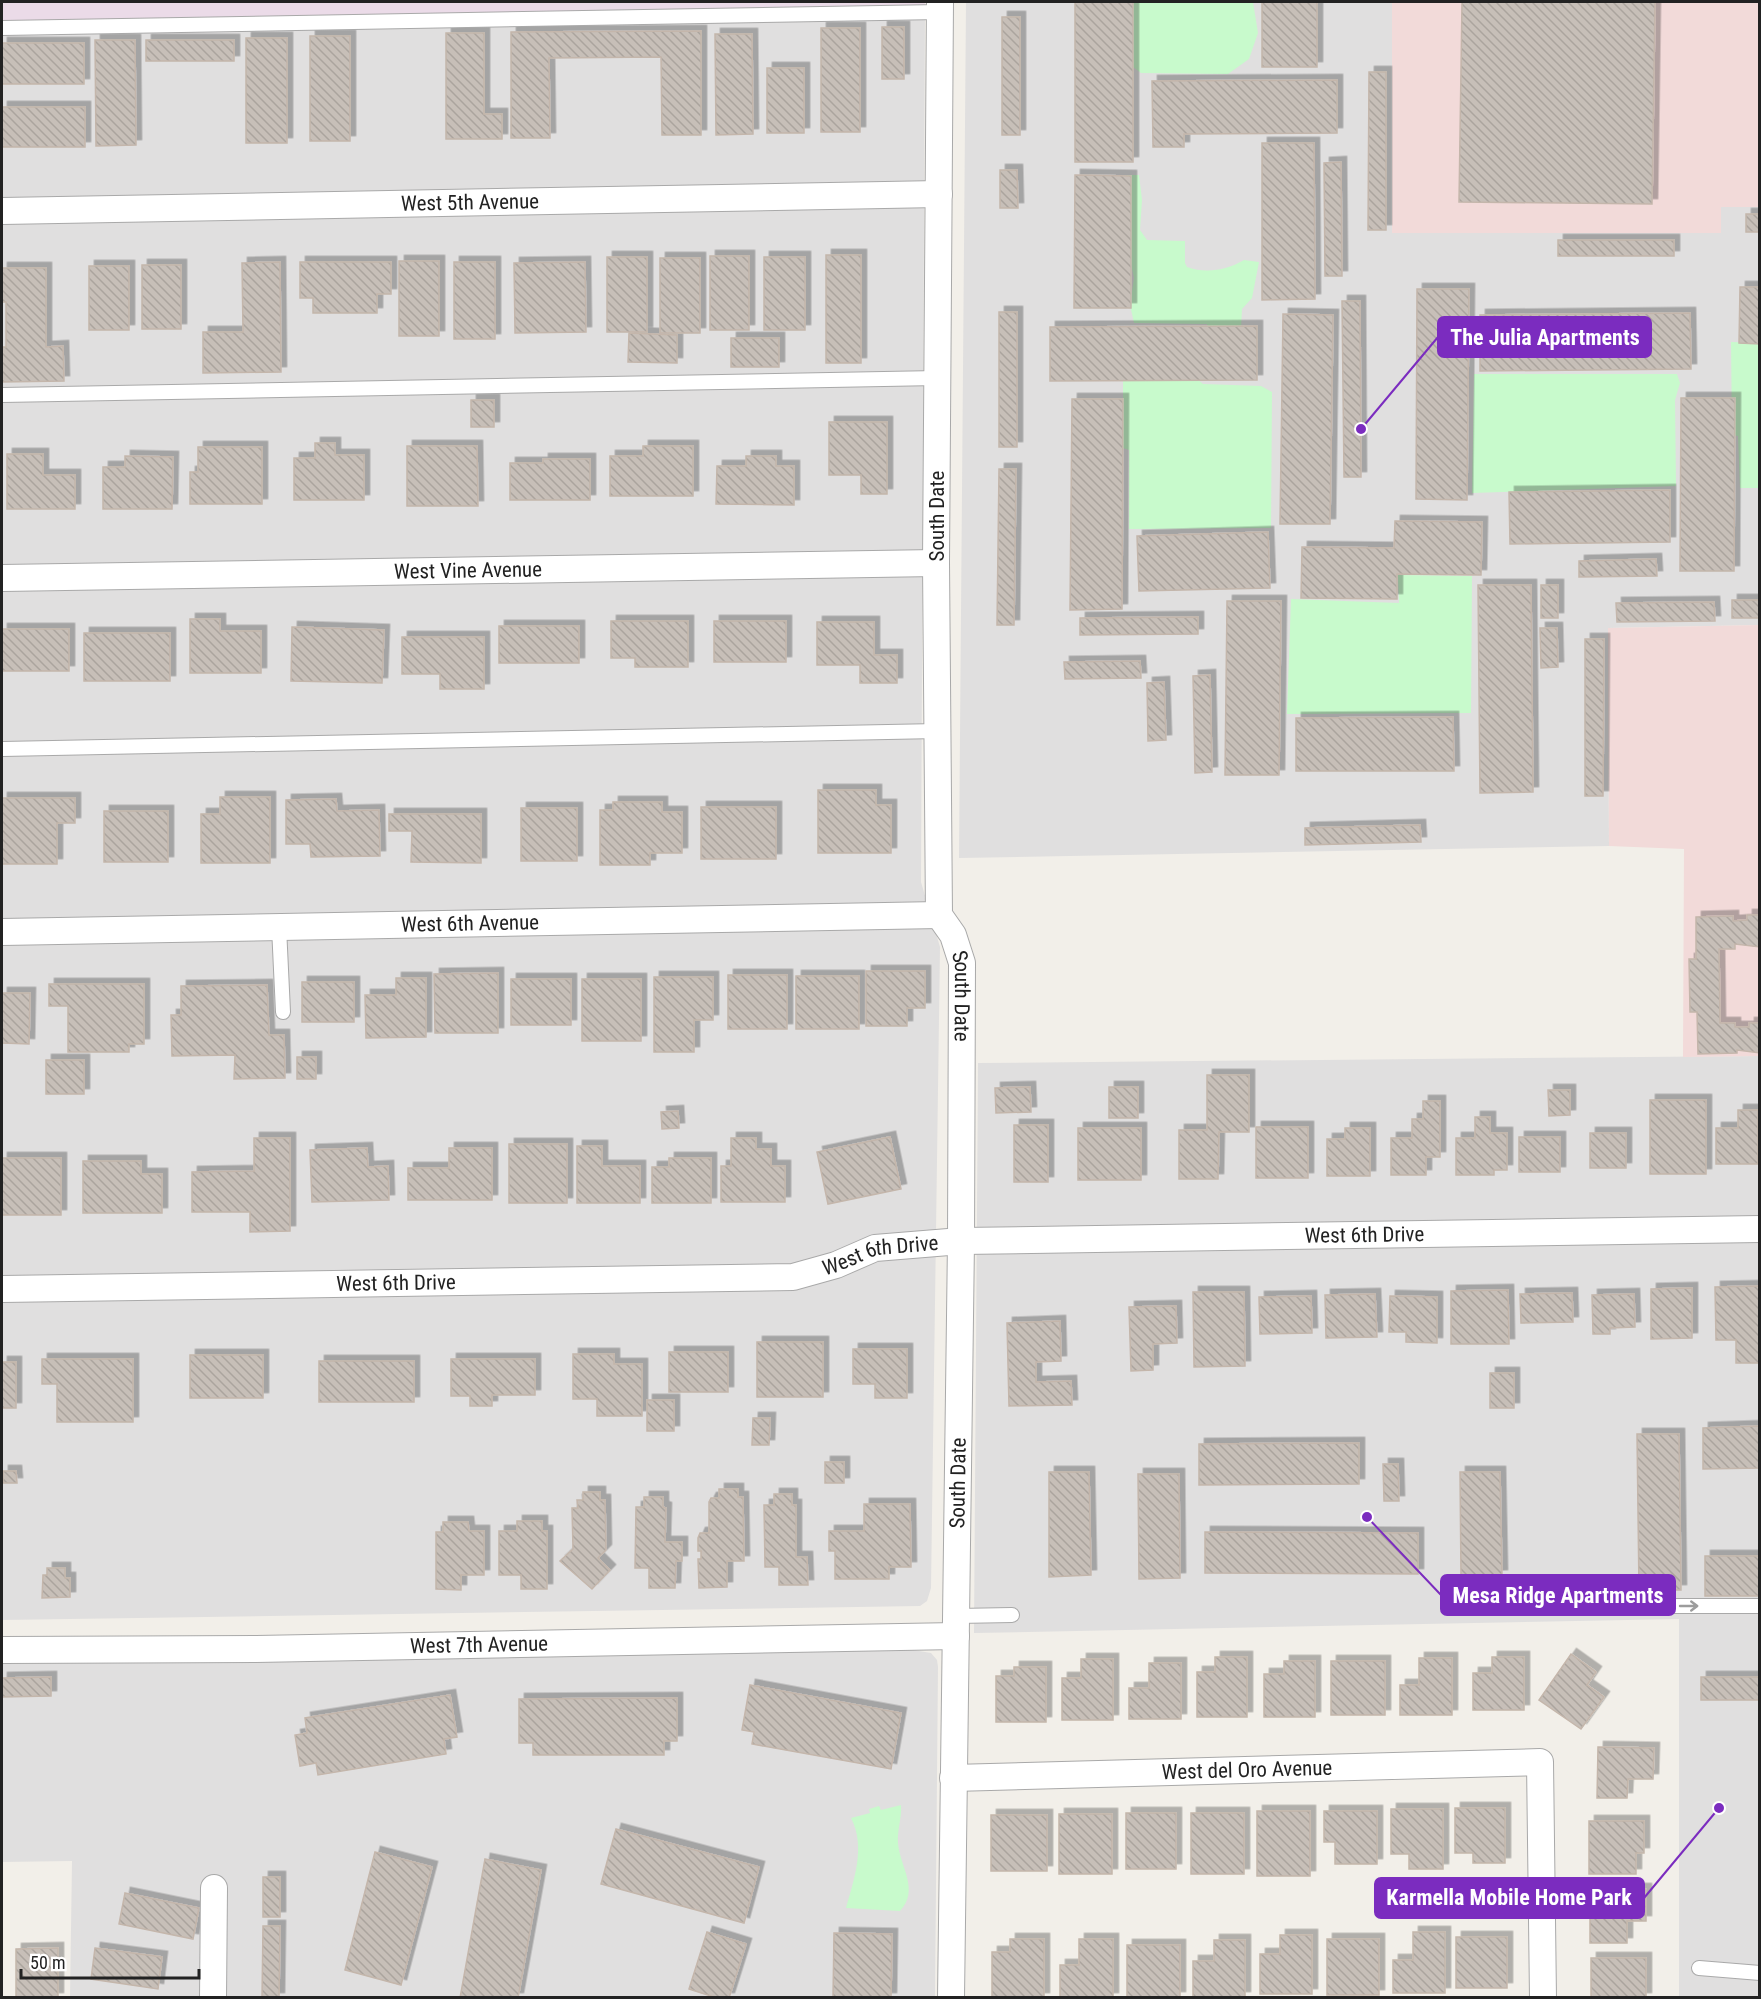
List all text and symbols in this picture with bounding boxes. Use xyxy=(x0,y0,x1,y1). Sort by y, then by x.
street label: West 5th Avenue xyxy=(401,189,539,216)
callout: The Julia Apartments xyxy=(1438,317,1651,357)
text: The Julia Apartments xyxy=(1450,325,1640,350)
street label: South Date xyxy=(925,470,949,561)
street label: West Vine Avenue xyxy=(394,557,542,584)
street label: West 6th Avenue xyxy=(401,910,539,937)
street label: South Date xyxy=(947,948,974,1042)
street label: West 6th Drive xyxy=(1304,1222,1425,1248)
street label: West 6th Drive xyxy=(820,1231,939,1280)
street label: West 6th Drive xyxy=(336,1270,456,1296)
street label: South Date xyxy=(945,1437,971,1529)
callout: Mesa Ridge Apartments xyxy=(1441,1575,1675,1615)
text: Mesa Ridge Apartments xyxy=(1453,1583,1663,1608)
one-way arrow xyxy=(1678,1600,1698,1612)
street label: West 7th Avenue xyxy=(410,1632,548,1658)
street label: West del Oro Avenue xyxy=(1161,1756,1333,1784)
callout: Karmella Mobile Home Park xyxy=(1375,1878,1644,1918)
text: Karmella Mobile Home Park xyxy=(1386,1885,1632,1910)
scale bar xyxy=(21,1942,200,1980)
text: 50 m xyxy=(30,1952,65,1973)

